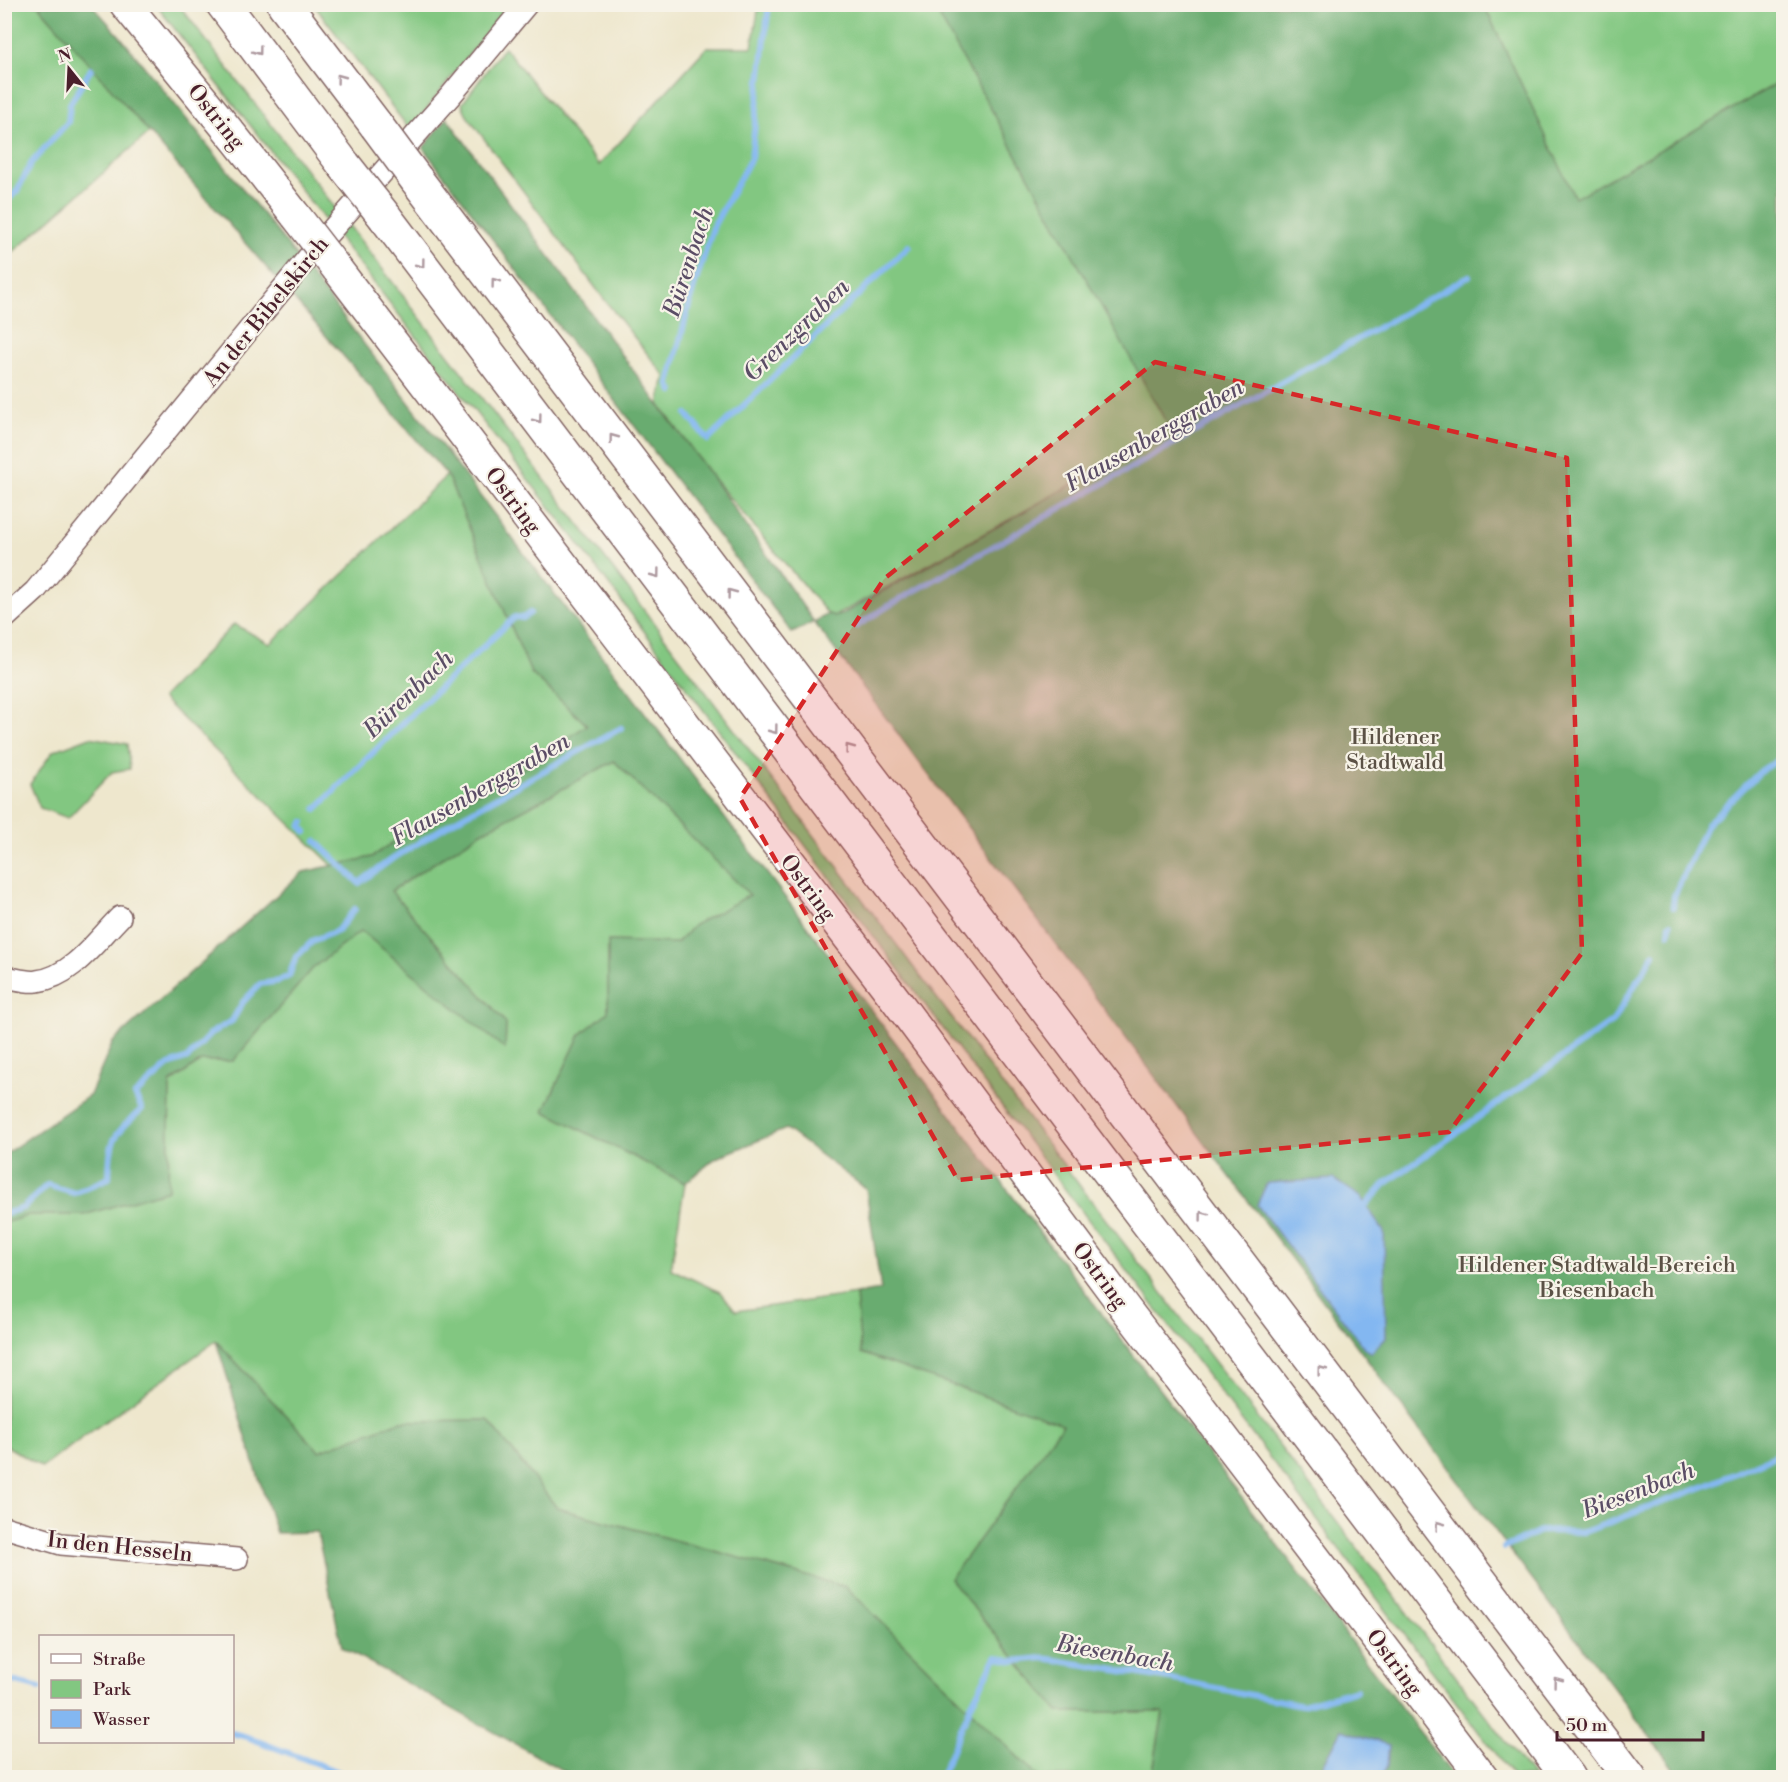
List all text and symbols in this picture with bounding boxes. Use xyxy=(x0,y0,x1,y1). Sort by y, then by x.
north arrow xyxy=(39,39,99,99)
text: N xyxy=(56,44,74,67)
one-way arrow xyxy=(251,45,262,56)
one-way arrow xyxy=(337,74,348,85)
street label: Ostring xyxy=(181,79,251,156)
water label: Bürenbach xyxy=(657,203,721,322)
street label: An der Bibelskirch xyxy=(197,232,335,393)
one-way arrow xyxy=(413,257,424,268)
water label: Grenzgraben xyxy=(737,272,857,389)
one-way arrow xyxy=(491,278,502,289)
water label: Flausenberggraben xyxy=(1060,372,1250,499)
one-way arrow xyxy=(531,412,542,423)
one-way arrow xyxy=(609,433,620,444)
street label: Ostring xyxy=(479,462,547,540)
one-way arrow xyxy=(649,568,660,579)
one-way arrow xyxy=(728,588,739,599)
water label: Bürenbach xyxy=(357,644,461,746)
one-way arrow xyxy=(767,723,778,734)
park label: Hildener Stadtwald xyxy=(1346,724,1444,776)
water label: Flausenberggraben xyxy=(386,726,576,853)
one-way arrow xyxy=(846,744,857,755)
street label: Ostring xyxy=(774,849,842,927)
one-way arrow xyxy=(1199,1210,1210,1221)
street label: Ostring xyxy=(1066,1237,1134,1315)
park label: Hildener Stadtwald-Bereich Biesenbach xyxy=(1458,1252,1736,1304)
one-way arrow xyxy=(1317,1366,1328,1377)
water label: Biesenbach xyxy=(1577,1455,1700,1527)
one-way arrow xyxy=(1435,1521,1446,1532)
street label: In den Hesseln xyxy=(46,1526,194,1569)
street label: Ostring xyxy=(1360,1624,1428,1702)
water label: Biesenbach xyxy=(1053,1629,1176,1679)
legend xyxy=(39,1635,234,1743)
text: Straße xyxy=(93,1648,146,1671)
one-way arrow xyxy=(1553,1676,1564,1687)
text: Park xyxy=(93,1678,132,1701)
scale bar xyxy=(1557,1704,1702,1742)
text: Wasser xyxy=(92,1708,150,1731)
text: 50 m xyxy=(1566,1714,1608,1737)

